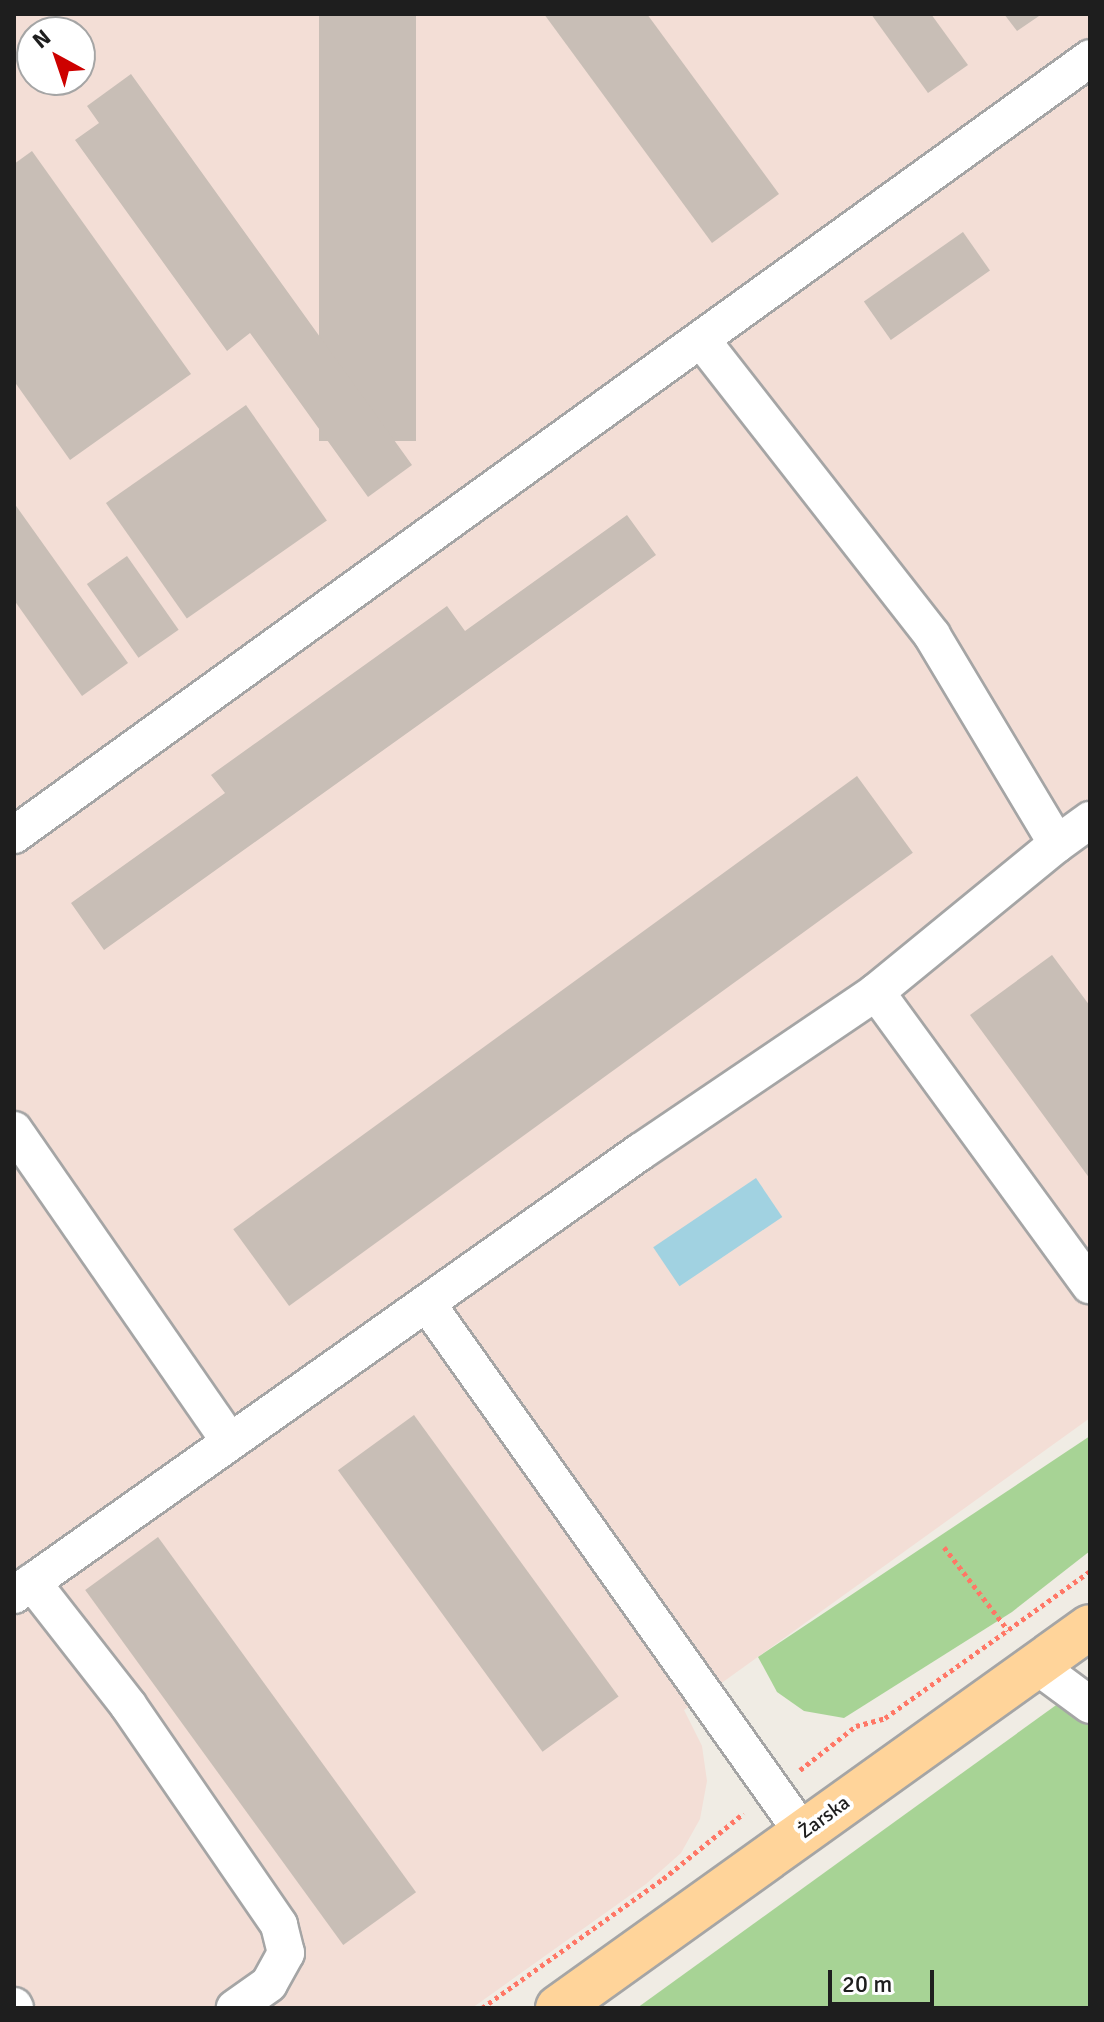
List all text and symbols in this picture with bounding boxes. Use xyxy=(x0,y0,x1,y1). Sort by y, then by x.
north arrow xyxy=(16,16,96,96)
text: N xyxy=(27,24,56,54)
street label: Żarska xyxy=(794,1790,854,1844)
scale bar xyxy=(832,1954,938,2004)
text: 20 m xyxy=(842,1969,892,1999)

